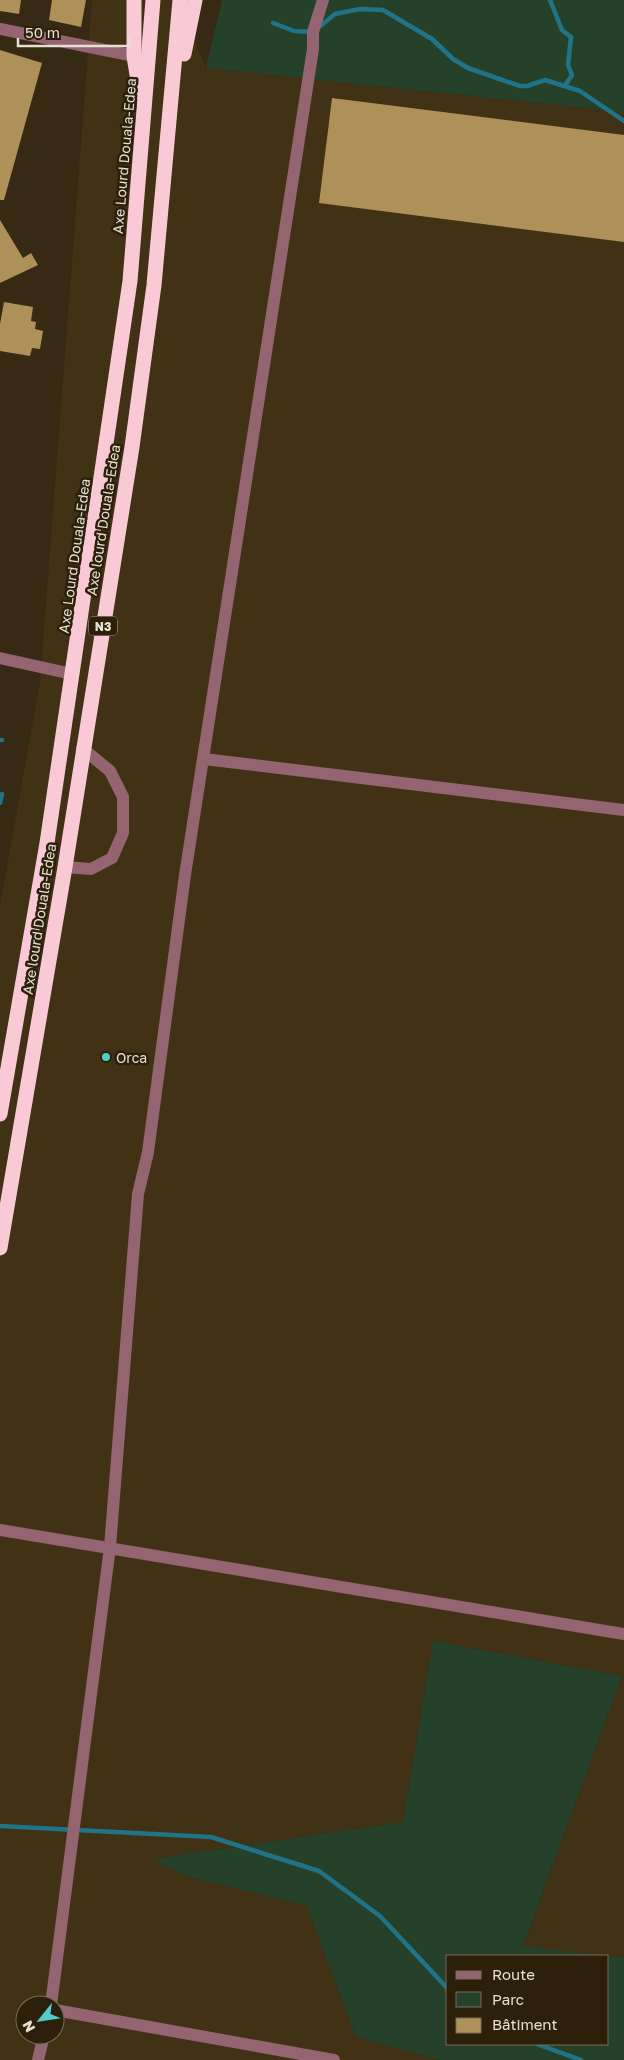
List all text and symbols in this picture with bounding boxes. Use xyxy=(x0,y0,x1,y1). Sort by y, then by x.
scale bar xyxy=(18,15,129,47)
text: 50 m xyxy=(25,23,60,41)
street label: Axe Lourd Douala-Edea xyxy=(109,77,139,235)
street label: Axe lourd Douala-Edea xyxy=(83,443,123,597)
street label: Axe Lourd Douala-Edea xyxy=(55,477,93,635)
road number: N3 xyxy=(89,616,117,636)
street label: Axe lourd Douala-Edea xyxy=(19,842,59,996)
place label: Orca xyxy=(116,1049,147,1066)
marker: Orca xyxy=(100,1051,112,1063)
legend xyxy=(446,1955,609,2045)
text: Route xyxy=(492,1965,535,1983)
text: Parc xyxy=(492,1990,524,2008)
north arrow xyxy=(15,1995,65,2045)
text: Bâtiment xyxy=(492,2015,557,2033)
text: N xyxy=(18,2018,38,2036)

